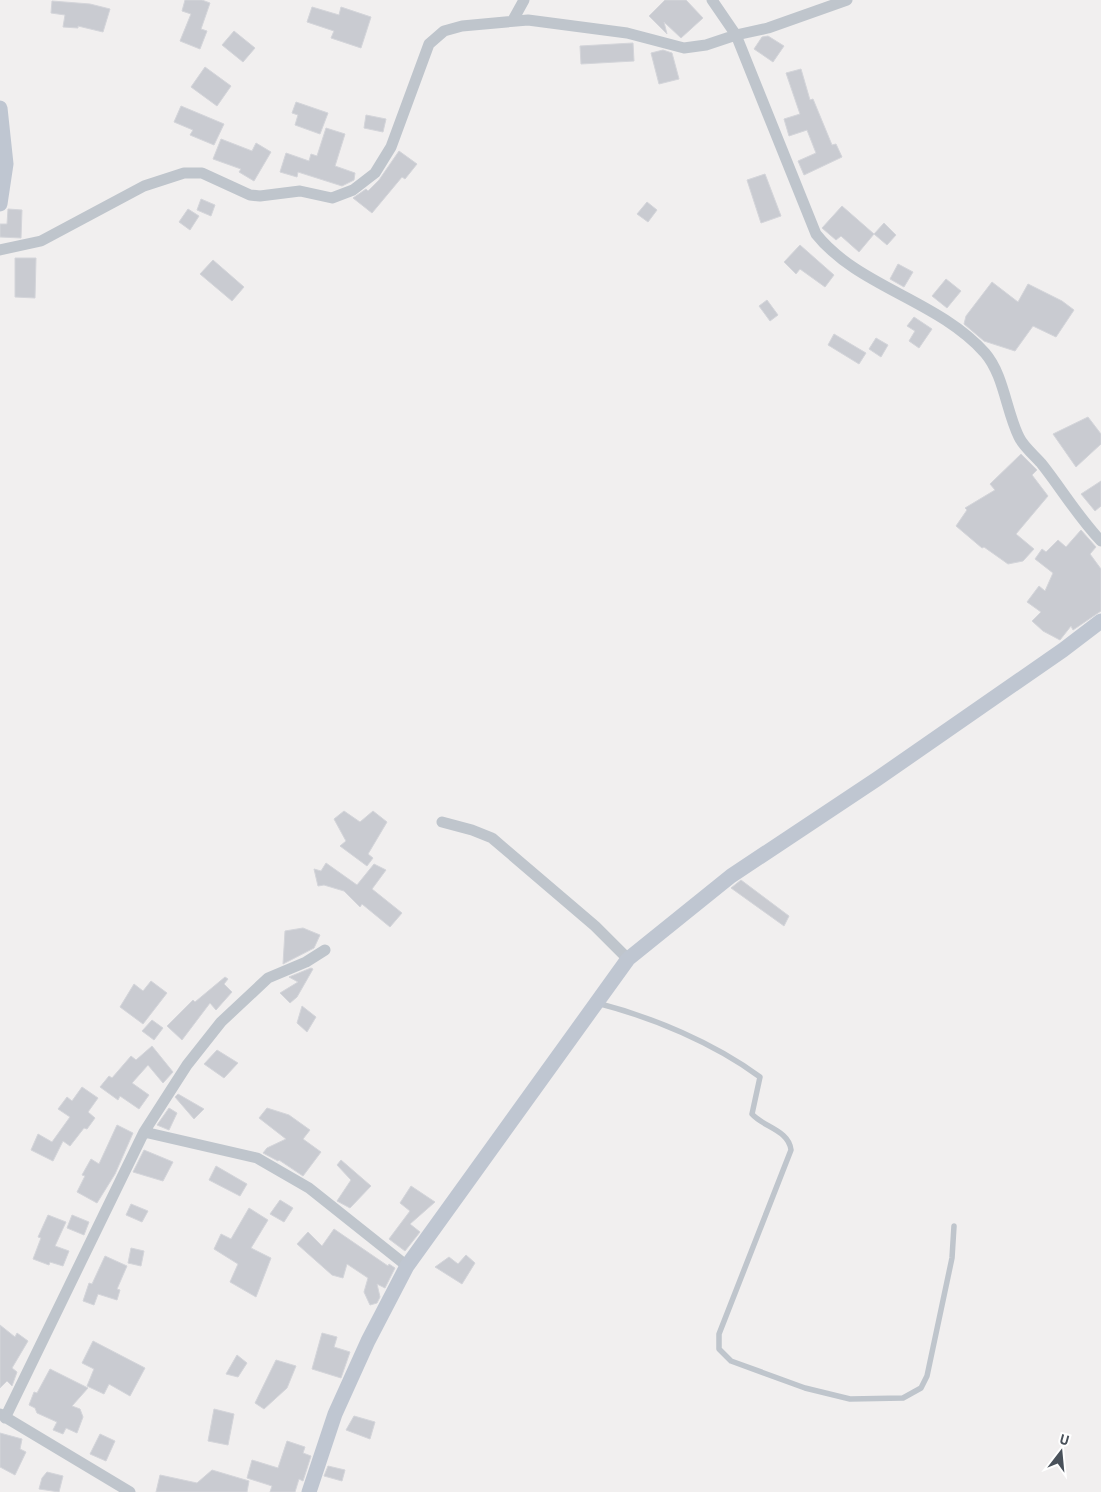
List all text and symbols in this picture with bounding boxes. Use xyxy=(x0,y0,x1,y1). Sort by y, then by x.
north arrow xyxy=(1036,1427,1086,1477)
text: U xyxy=(1057,1428,1072,1450)

